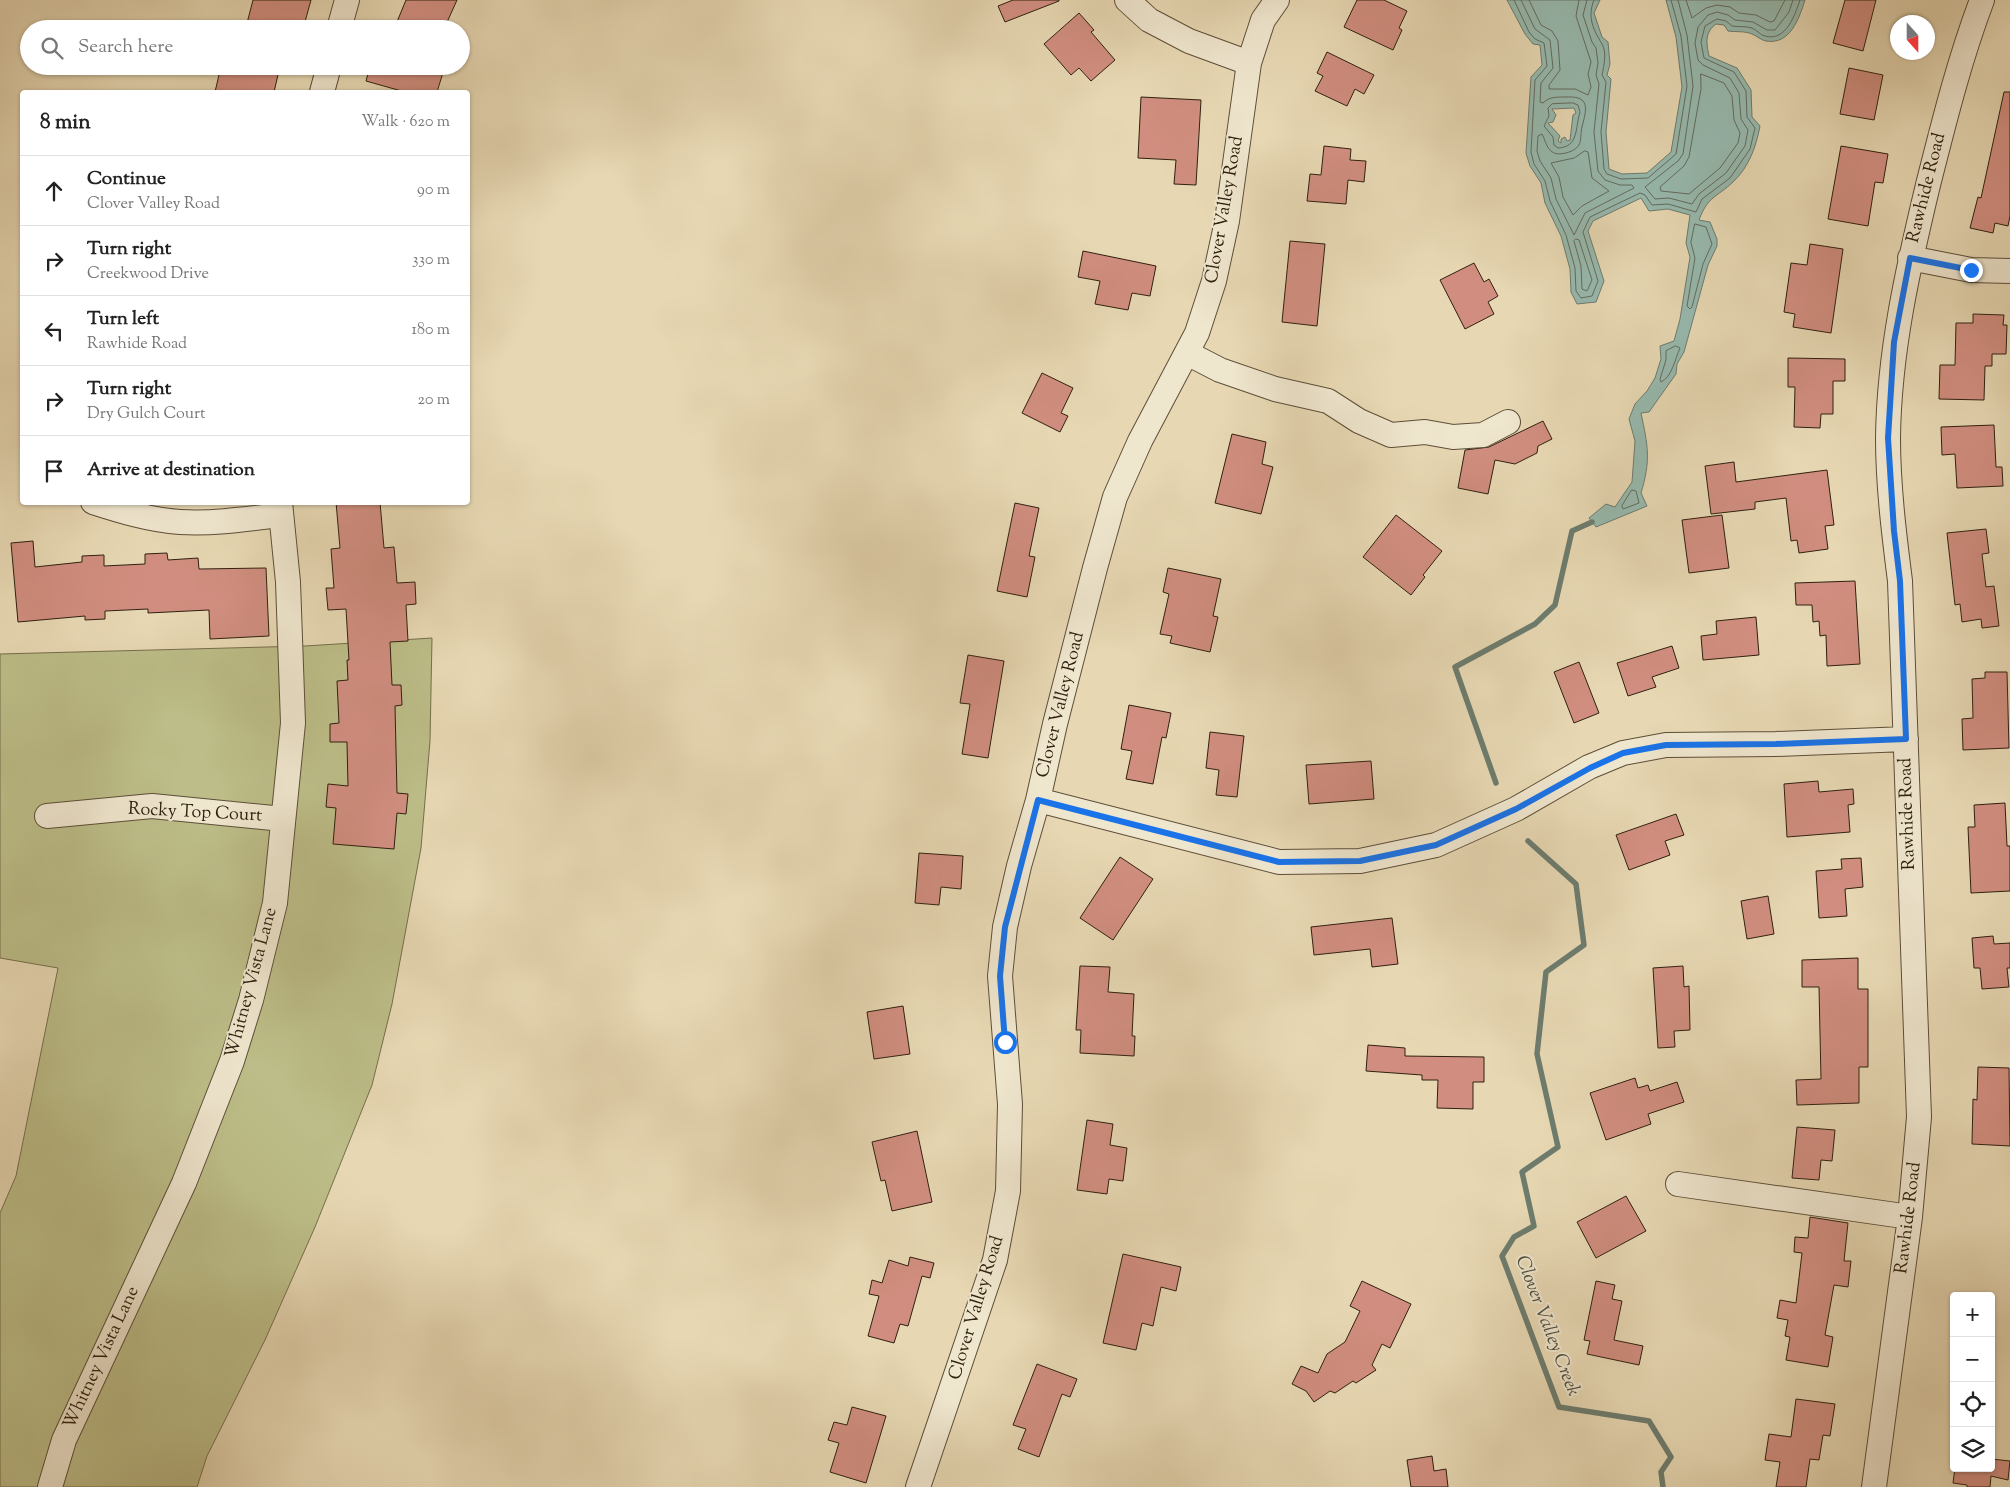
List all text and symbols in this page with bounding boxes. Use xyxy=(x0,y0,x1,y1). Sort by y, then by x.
north arrow xyxy=(1890,15,1935,60)
search box xyxy=(20,20,470,75)
icon: search xyxy=(38,34,66,62)
text: Search here xyxy=(78,34,173,61)
text: 8 min xyxy=(40,108,91,138)
text: Walk · 620 m xyxy=(361,111,450,134)
street label: Rawhide Road xyxy=(1901,130,1953,246)
street label: Clover Valley Road xyxy=(1199,134,1251,286)
text: Continue xyxy=(87,166,166,193)
icon: ahead xyxy=(40,177,68,205)
text: 90 m xyxy=(417,179,450,202)
text: Clover Valley Road xyxy=(87,193,220,216)
text: Turn right xyxy=(87,236,171,263)
icon: right xyxy=(40,247,68,275)
text: 330 m xyxy=(412,249,450,272)
route end xyxy=(1960,259,1983,282)
text: Creekwood Drive xyxy=(87,263,209,286)
text: Turn left xyxy=(87,306,159,333)
icon: left xyxy=(40,317,68,345)
text: 180 m xyxy=(411,319,450,342)
text: Rawhide Road xyxy=(87,333,187,356)
text: Turn right xyxy=(87,376,171,403)
icon: right xyxy=(40,387,68,415)
text: 20 m xyxy=(417,389,450,412)
text: Dry Gulch Court xyxy=(87,403,206,426)
icon: arrive xyxy=(40,457,68,485)
text: Arrive at destination xyxy=(87,457,255,484)
street label: Clover Valley Road xyxy=(1030,629,1092,781)
street label: Rawhide Road xyxy=(1893,757,1923,871)
street label: Rocky Top Court xyxy=(127,797,263,829)
street label: Whitney Vista Lane xyxy=(219,905,285,1061)
route start xyxy=(994,1031,1017,1054)
street label: Rawhide Road xyxy=(1889,1161,1929,1275)
street label: Clover Valley Road xyxy=(943,1233,1011,1383)
water label: Clover Valley Creek xyxy=(1508,1252,1586,1401)
street label: Whitney Vista Lane xyxy=(57,1282,147,1434)
map controls xyxy=(1950,1292,1995,1472)
button: + xyxy=(1950,1292,1995,1337)
button: − xyxy=(1950,1337,1995,1382)
button: locate xyxy=(1950,1382,1995,1427)
button: layers xyxy=(1950,1427,1995,1472)

